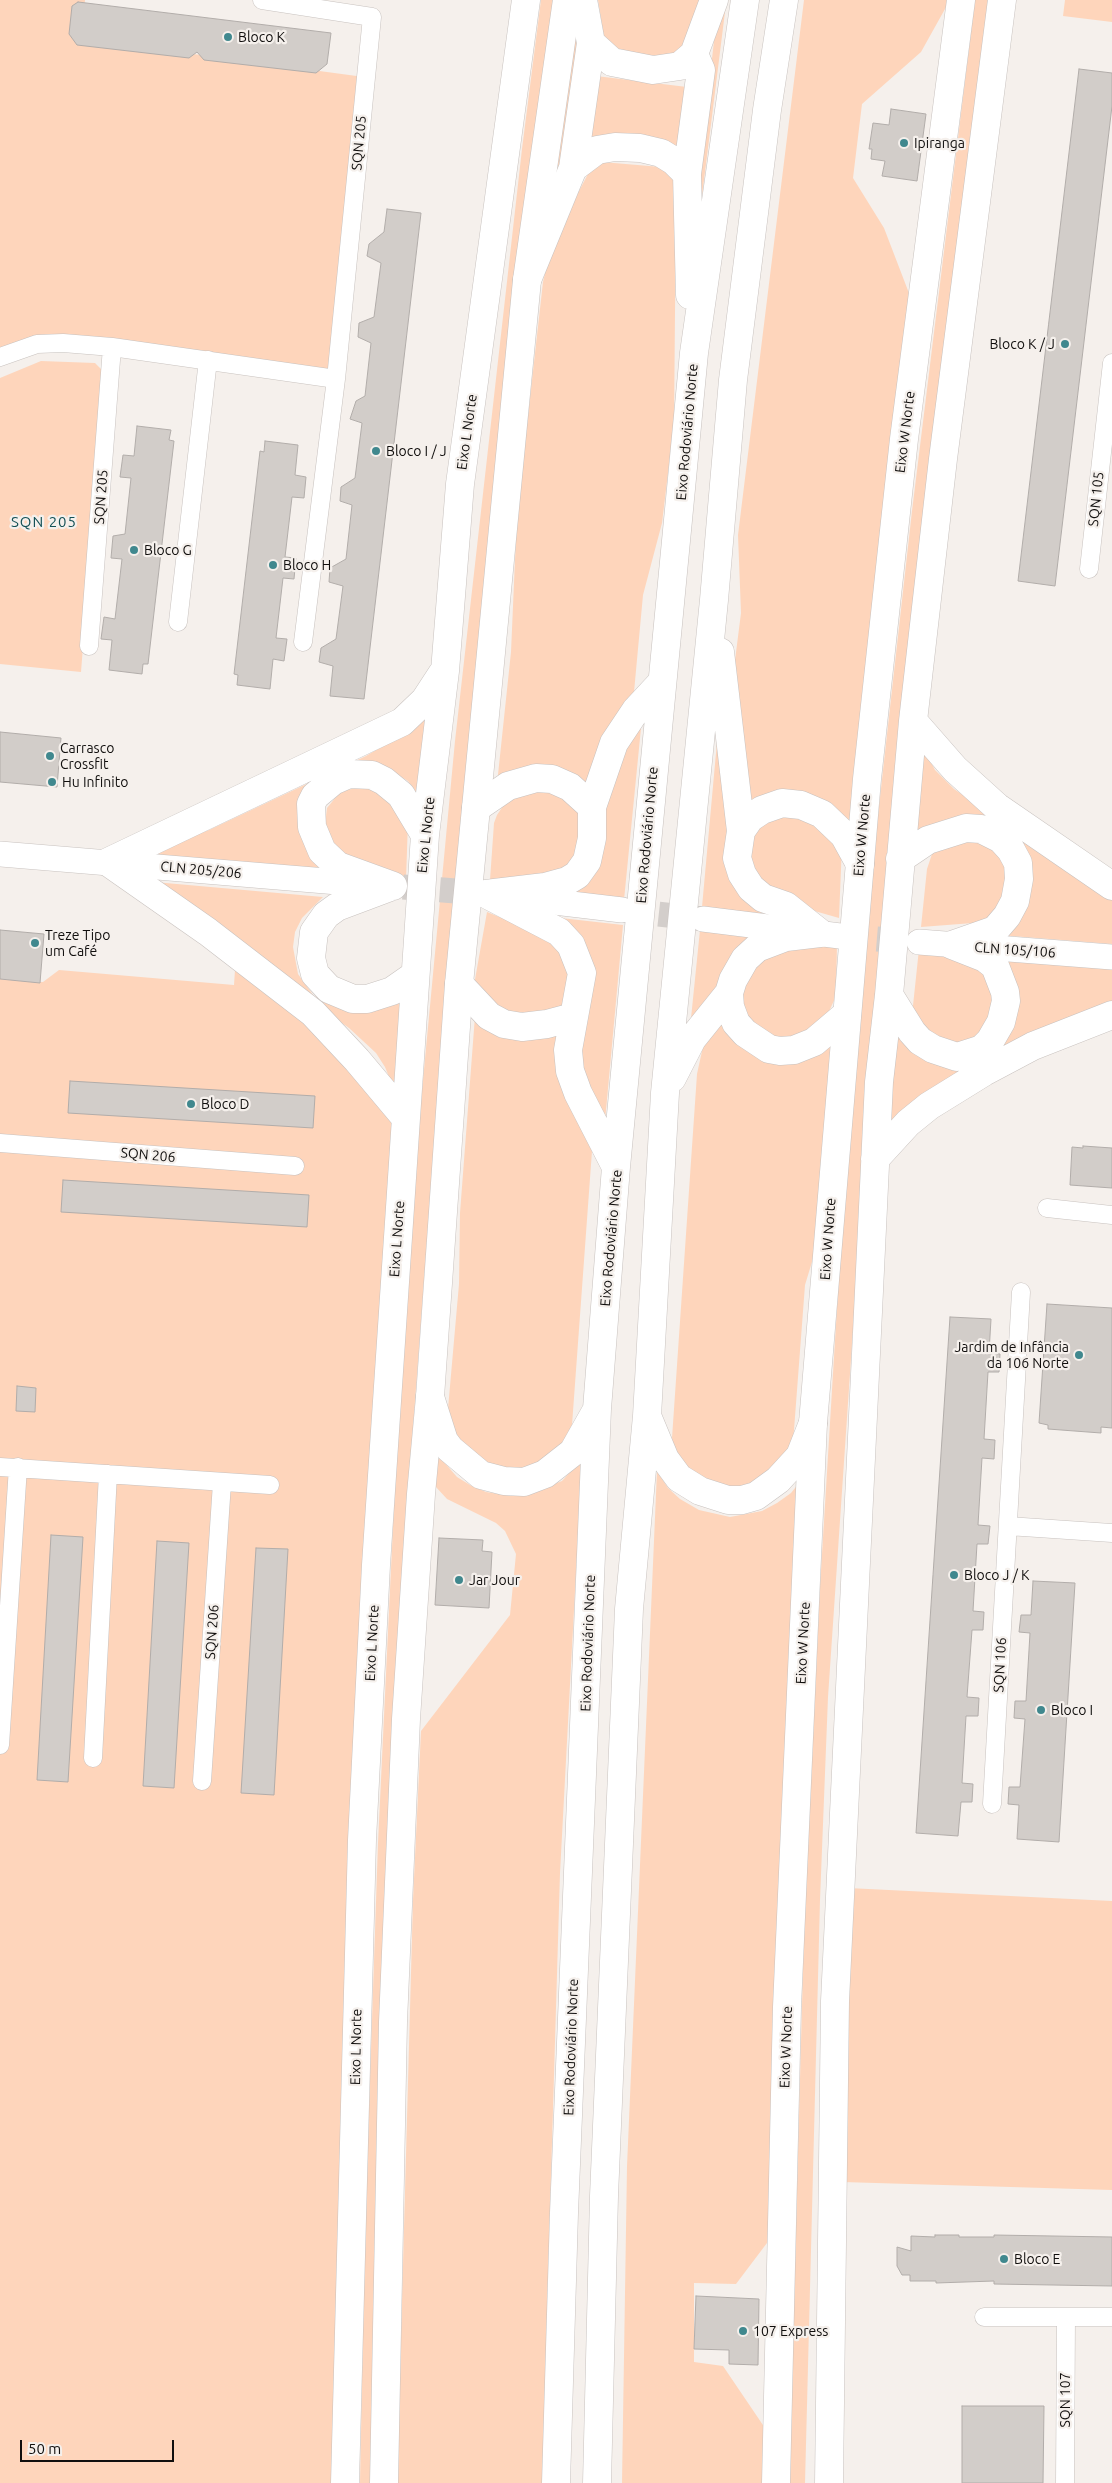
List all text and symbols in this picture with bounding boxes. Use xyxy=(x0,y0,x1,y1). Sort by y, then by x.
place label: Bloco K xyxy=(238,29,285,45)
marker: Bloco K xyxy=(222,31,234,43)
street label: SQN 205 xyxy=(348,115,370,171)
place label: Ipiranga xyxy=(914,135,965,151)
marker: Ipiranga xyxy=(898,137,910,149)
place label: Bloco K / J xyxy=(989,336,1055,352)
marker: Bloco K / J xyxy=(1059,338,1071,350)
street label: Eixo Rodoviário Norte xyxy=(673,363,701,501)
street label: Eixo W Norte xyxy=(892,390,918,474)
street label: Eixo L Norte xyxy=(453,393,481,471)
place label: Bloco I / J xyxy=(386,443,447,459)
marker: Bloco I / J xyxy=(370,445,382,457)
street label: SQN 205 xyxy=(91,469,111,525)
street label: SQN 105 xyxy=(1085,471,1107,527)
district label: SQN 205 xyxy=(10,513,78,531)
place label: Bloco G xyxy=(144,542,192,558)
marker: Bloco G xyxy=(128,544,140,556)
place label: Bloco H xyxy=(283,557,331,573)
marker: Bloco H xyxy=(267,559,279,571)
place label: Carrasco Crossfit xyxy=(60,740,114,772)
marker: Carrasco Crossfit xyxy=(44,750,56,762)
street label: Eixo Rodoviário Norte xyxy=(633,766,661,904)
place label: Hu Infinito xyxy=(62,774,128,790)
marker: Hu Infinito xyxy=(46,776,58,788)
street label: Eixo W Norte xyxy=(850,793,874,877)
street label: Eixo L Norte xyxy=(414,796,438,874)
street label: CLN 205/206 xyxy=(160,858,242,882)
place label: Treze Tipo um Café xyxy=(45,927,110,960)
marker: Treze Tipo um Café xyxy=(29,937,41,949)
street label: CLN 105/106 xyxy=(974,939,1056,961)
place label: Bloco D xyxy=(201,1096,249,1112)
marker: Bloco D xyxy=(185,1098,197,1110)
street label: SQN 206 xyxy=(120,1144,176,1166)
street label: Eixo Rodoviário Norte xyxy=(597,1169,625,1307)
street label: Eixo W Norte xyxy=(817,1197,839,1281)
street label: Eixo L Norte xyxy=(386,1200,408,1278)
place label: Jardim de Infância da 106 Norte xyxy=(954,1339,1069,1371)
marker: Jardim de Infância da 106 Norte xyxy=(1073,1349,1085,1361)
place label: Bloco J / K xyxy=(964,1567,1030,1583)
marker: Bloco J / K xyxy=(948,1569,960,1581)
place label: Jar Jour xyxy=(469,1572,520,1588)
marker: Jar Jour xyxy=(453,1574,465,1586)
street label: Eixo Rodoviário Norte xyxy=(577,1574,599,1712)
street label: Eixo W Norte xyxy=(792,1601,814,1685)
street label: SQN 206 xyxy=(202,1604,222,1660)
street label: Eixo L Norte xyxy=(362,1604,382,1682)
street label: SQN 106 xyxy=(990,1637,1010,1693)
place label: Bloco I xyxy=(1051,1702,1093,1718)
marker: Bloco I xyxy=(1035,1704,1047,1716)
street label: Eixo Rodoviário Norte xyxy=(560,1978,582,2116)
street label: Eixo W Norte xyxy=(776,2006,796,2088)
street label: Eixo L Norte xyxy=(347,2009,365,2085)
place label: Bloco E xyxy=(1014,2251,1060,2267)
marker: Bloco E xyxy=(998,2253,1010,2265)
place label: 107 Express xyxy=(753,2323,828,2339)
marker: 107 Express xyxy=(737,2325,749,2337)
street label: SQN 107 xyxy=(1057,2372,1073,2428)
scale bar xyxy=(22,2430,176,2462)
text: 50 m xyxy=(28,2440,61,2457)

